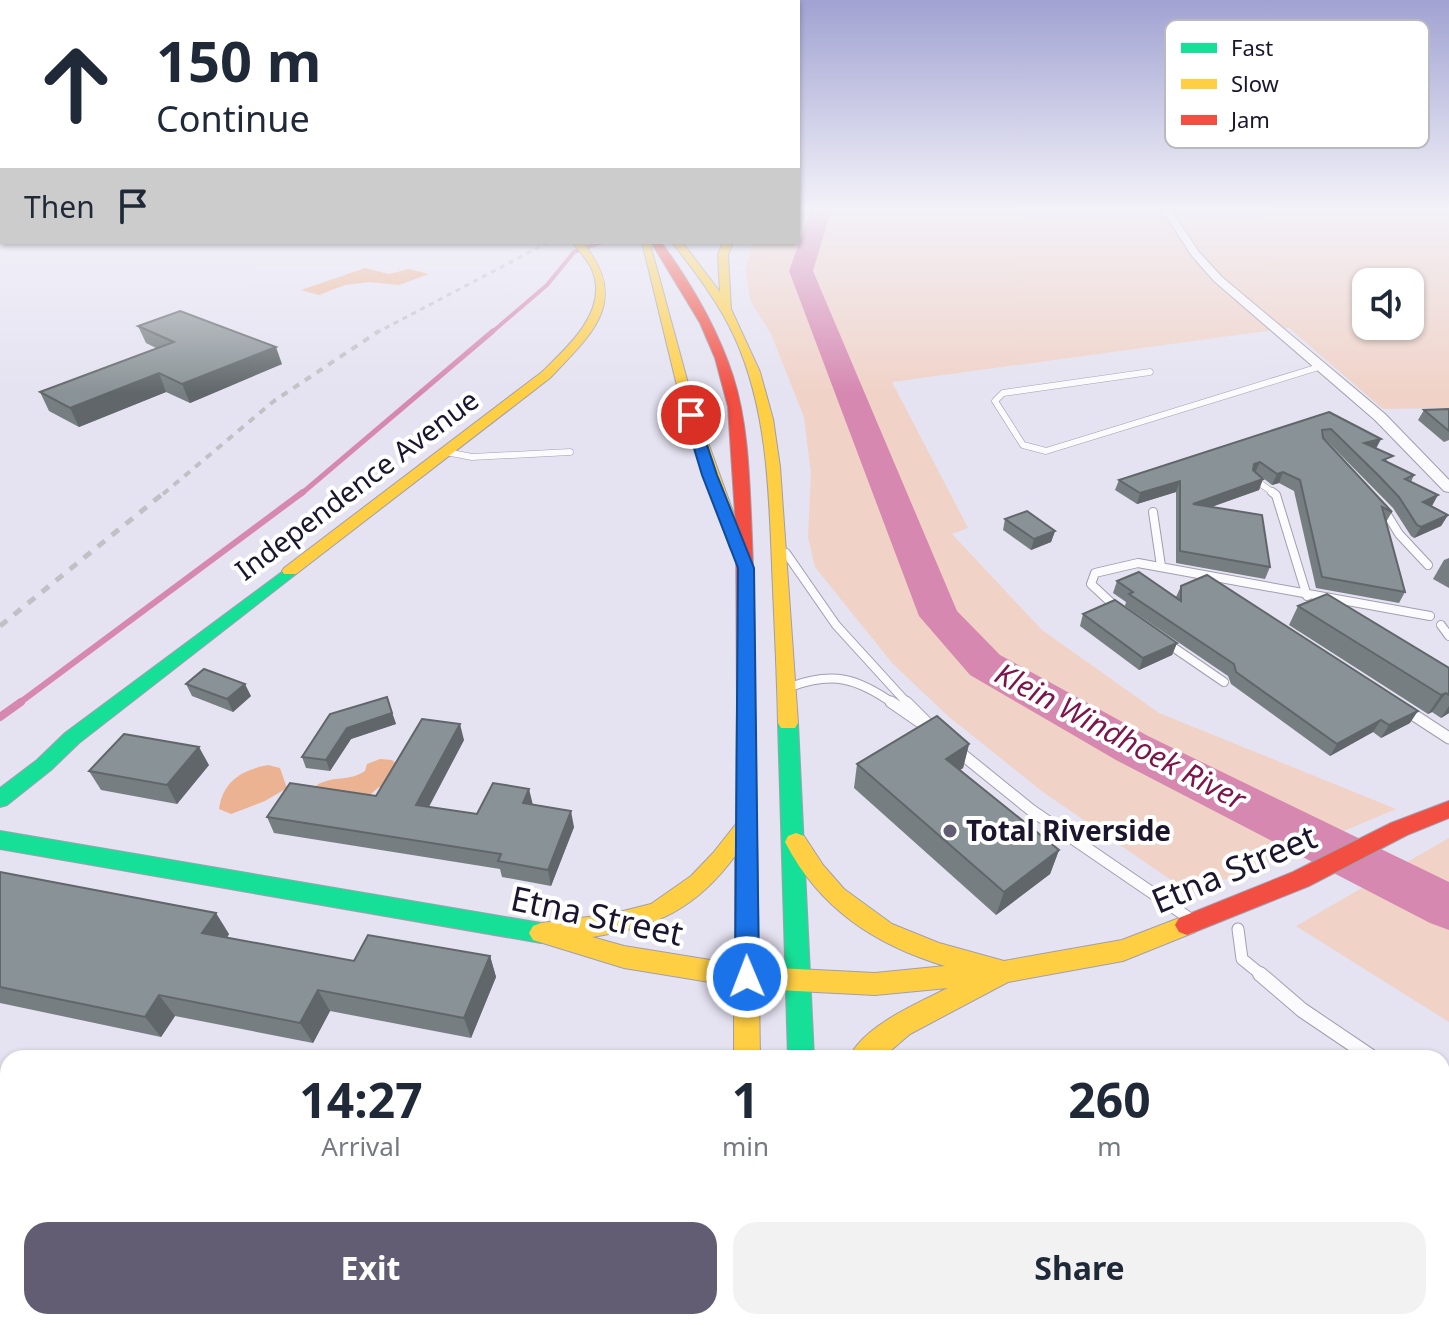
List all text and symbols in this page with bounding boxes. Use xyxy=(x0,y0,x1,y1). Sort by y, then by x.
legend xyxy=(1165,20,1429,148)
text: 150 m xyxy=(156,22,321,98)
icon: ahead xyxy=(24,32,128,136)
text: Fast xyxy=(1231,32,1273,62)
text: Slow xyxy=(1231,68,1280,98)
text: Continue xyxy=(156,94,310,143)
text: Jam xyxy=(1229,104,1270,134)
icon: arrive xyxy=(111,184,155,228)
text: Then xyxy=(24,186,95,227)
map controls xyxy=(1352,268,1424,340)
button: sound xyxy=(1352,268,1424,340)
street label: Independence Avenue xyxy=(227,380,486,588)
pin xyxy=(657,381,725,449)
icon: arrive xyxy=(669,393,713,437)
water label: Klein Windhoek River xyxy=(988,652,1254,820)
place label: Total Riverside xyxy=(966,811,1171,849)
street label: Etna Street xyxy=(1144,813,1323,923)
marker: Total Riverside xyxy=(941,822,959,840)
street label: Etna Street xyxy=(507,874,688,956)
position arrow xyxy=(705,935,789,1019)
text: 14:27 xyxy=(299,1067,423,1132)
text: 1 xyxy=(732,1067,759,1132)
text: 260 xyxy=(1068,1067,1151,1132)
text: Arrival xyxy=(321,1128,401,1164)
text: min xyxy=(722,1128,769,1164)
text: m xyxy=(1097,1128,1122,1164)
button: Exit xyxy=(24,1222,717,1314)
button: Share xyxy=(733,1222,1426,1314)

